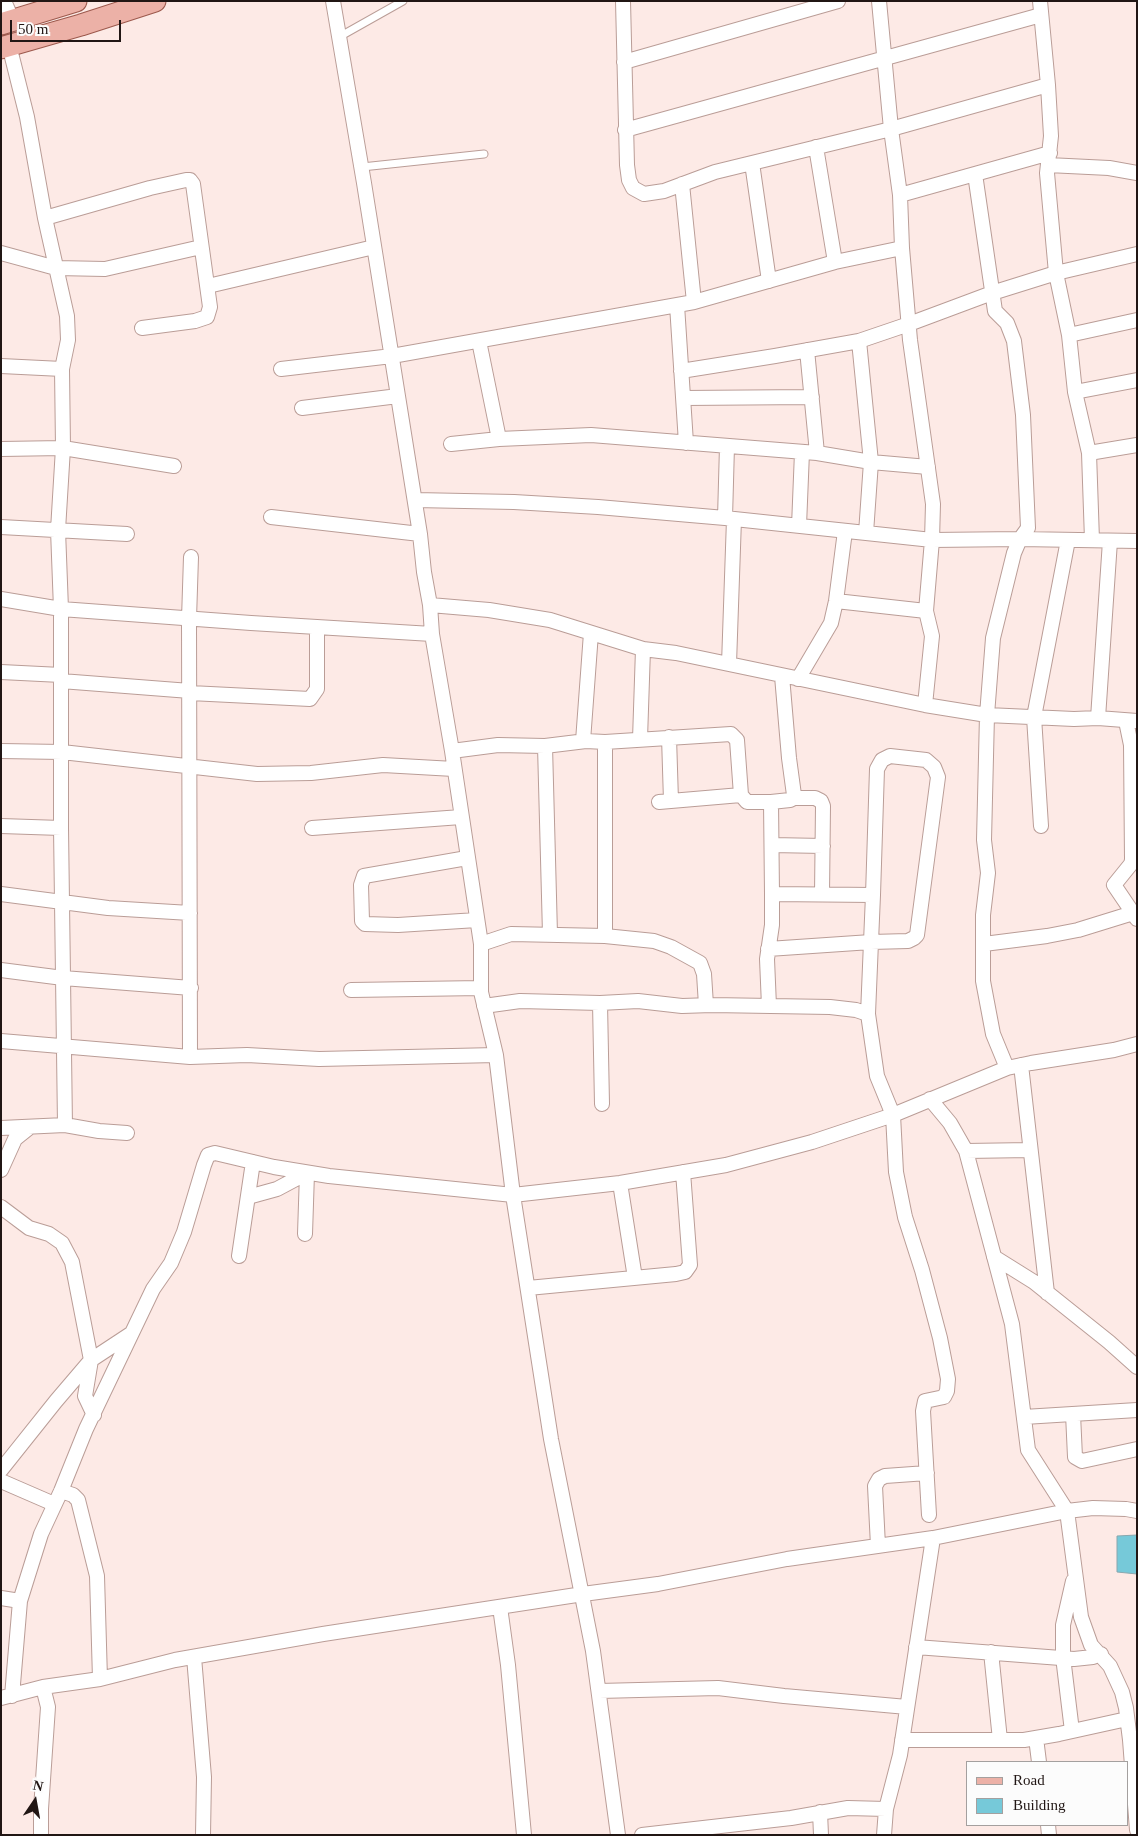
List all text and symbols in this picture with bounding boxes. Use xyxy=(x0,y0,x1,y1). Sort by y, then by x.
scale bar xyxy=(12,10,124,42)
text: 50 m xyxy=(18,21,48,37)
legend xyxy=(966,1761,1128,1826)
text: Road xyxy=(1013,1772,1045,1788)
north arrow xyxy=(10,1776,60,1826)
text: N xyxy=(32,1777,45,1794)
text: Building xyxy=(1013,1797,1066,1813)

